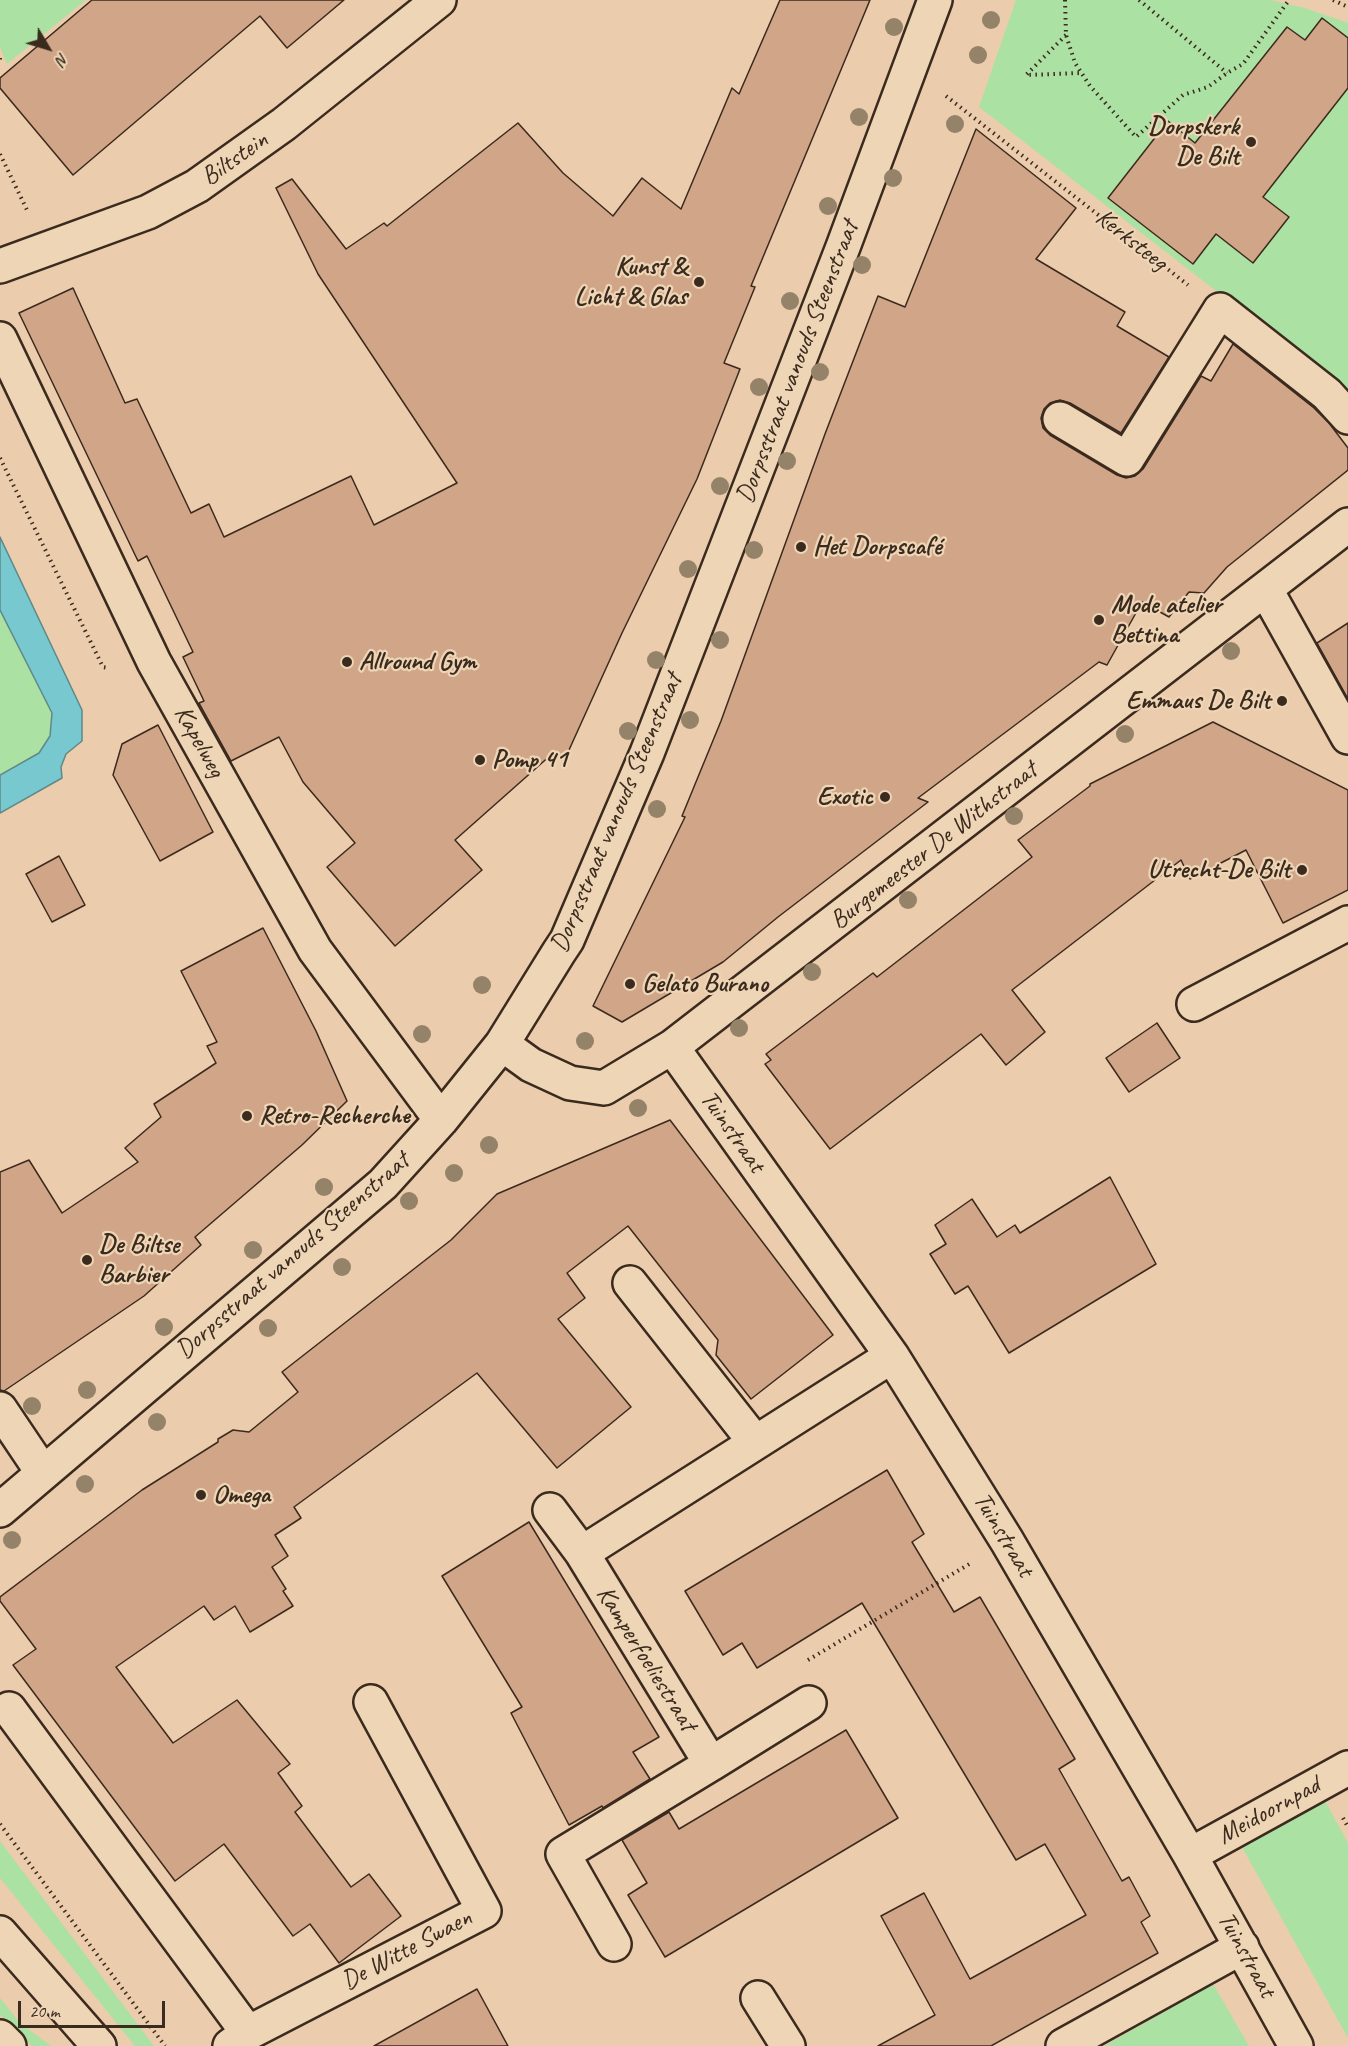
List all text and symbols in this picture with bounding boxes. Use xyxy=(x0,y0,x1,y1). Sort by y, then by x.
north arrow xyxy=(18,18,78,78)
text: N xyxy=(51,49,73,69)
place label: Dorpskerk De Bilt xyxy=(1148,111,1239,172)
street label: Biltstein xyxy=(196,125,274,193)
marker: Dorpskerk De Bilt xyxy=(1244,135,1258,149)
street label: Kerksteeg xyxy=(1089,202,1173,278)
street label: Dorpsstraat vanouds Steenstraat xyxy=(730,217,866,507)
place label: Kunst & Licht & Glas xyxy=(575,251,687,312)
marker: Kunst & Licht & Glas xyxy=(692,275,706,289)
place label: Het Dorpscafé xyxy=(813,531,941,563)
marker: Het Dorpscafé xyxy=(794,540,808,554)
place label: Mode atelier Bettina xyxy=(1111,589,1221,650)
marker: Mode atelier Bettina xyxy=(1092,613,1106,627)
place label: Allround Gym xyxy=(359,646,476,678)
marker: Allround Gym xyxy=(340,655,354,669)
street label: Dorpsstraat vanouds Steenstraat xyxy=(544,669,690,957)
place label: Emmaus De Bilt xyxy=(1126,685,1270,717)
marker: Emmaus De Bilt xyxy=(1275,694,1289,708)
street label: Kapelweg xyxy=(167,701,231,783)
place label: Pomp 41 xyxy=(492,744,567,776)
marker: Pomp 41 xyxy=(473,753,487,767)
street label: Burgemeester De Withstraat xyxy=(824,755,1044,937)
place label: Exotic xyxy=(817,781,873,813)
marker: Exotic xyxy=(878,790,892,804)
place label: Utrecht-De Bilt xyxy=(1148,854,1290,886)
marker: Utrecht-De Bilt xyxy=(1295,863,1309,877)
place label: Gelato Burano xyxy=(642,968,768,1000)
marker: Gelato Burano xyxy=(623,977,637,991)
street label: Tuinstraat xyxy=(692,1085,772,1179)
place label: Retro-Recherche xyxy=(259,1100,410,1132)
marker: Retro-Recherche xyxy=(240,1109,254,1123)
street label: Dorpsstraat vanouds Steenstraat xyxy=(170,1146,416,1366)
place label: De Biltse Barbier xyxy=(99,1229,179,1290)
marker: De Biltse Barbier xyxy=(80,1253,94,1267)
place label: Omega xyxy=(213,1479,270,1511)
street label: Tuinstraat xyxy=(966,1487,1040,1583)
marker: Omega xyxy=(194,1488,208,1502)
street label: Kamperfoeliestraat xyxy=(589,1581,703,1737)
street label: Meidoornpad xyxy=(1212,1770,1326,1852)
street label: De Witte Swaen xyxy=(336,1903,478,1997)
street label: Tuinstraat xyxy=(1210,1907,1282,2003)
scale bar xyxy=(21,1989,168,2027)
text: 20 m xyxy=(29,2000,60,2022)

